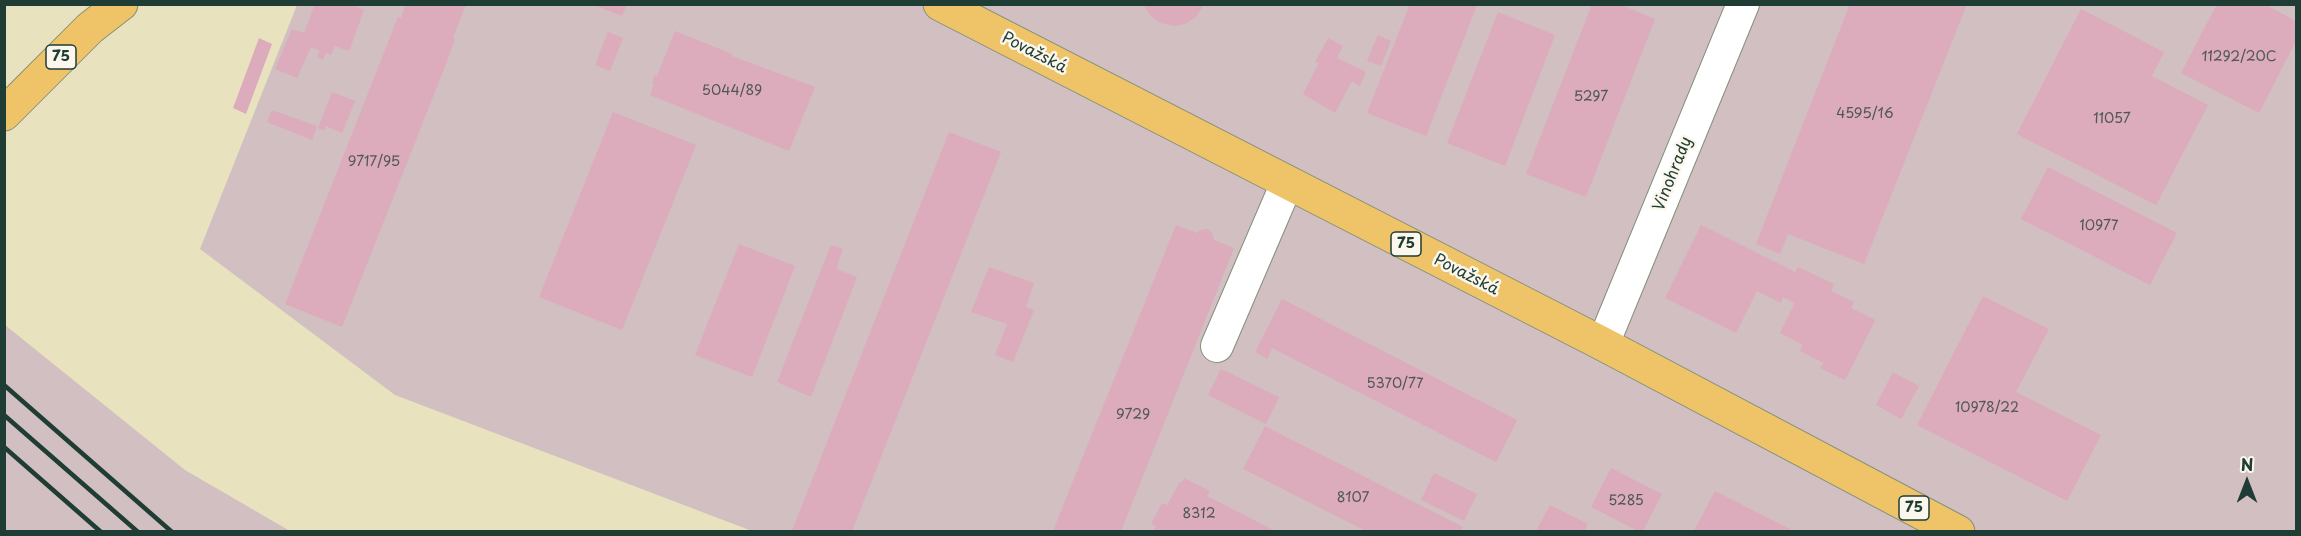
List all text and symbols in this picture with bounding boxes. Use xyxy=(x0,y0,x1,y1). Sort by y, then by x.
street label: Považská xyxy=(998,28,1070,78)
road number: 75 xyxy=(46,45,76,69)
house number: 11292/20C xyxy=(2201,49,2277,65)
house number: 5044/89 xyxy=(702,83,762,99)
house number: 5297 xyxy=(1574,89,1608,105)
house number: 4595/16 xyxy=(1836,106,1894,122)
house number: 11057 xyxy=(2093,111,2131,127)
street label: Vinohrady xyxy=(1649,134,1697,214)
house number: 9717/95 xyxy=(348,154,400,170)
house number: 10977 xyxy=(2080,218,2118,234)
road number: 75 xyxy=(1391,232,1421,256)
street label: Považská xyxy=(1430,250,1502,300)
house number: 5370/77 xyxy=(1367,376,1423,392)
house number: 10978/22 xyxy=(1955,400,2019,416)
house number: 9729 xyxy=(1116,407,1150,423)
north arrow xyxy=(2217,452,2277,512)
text: N xyxy=(2241,452,2253,476)
house number: 8107 xyxy=(1337,490,1369,506)
house number: 5285 xyxy=(1608,493,1644,509)
road number: 75 xyxy=(1899,496,1929,520)
house number: 8312 xyxy=(1182,506,1216,522)

